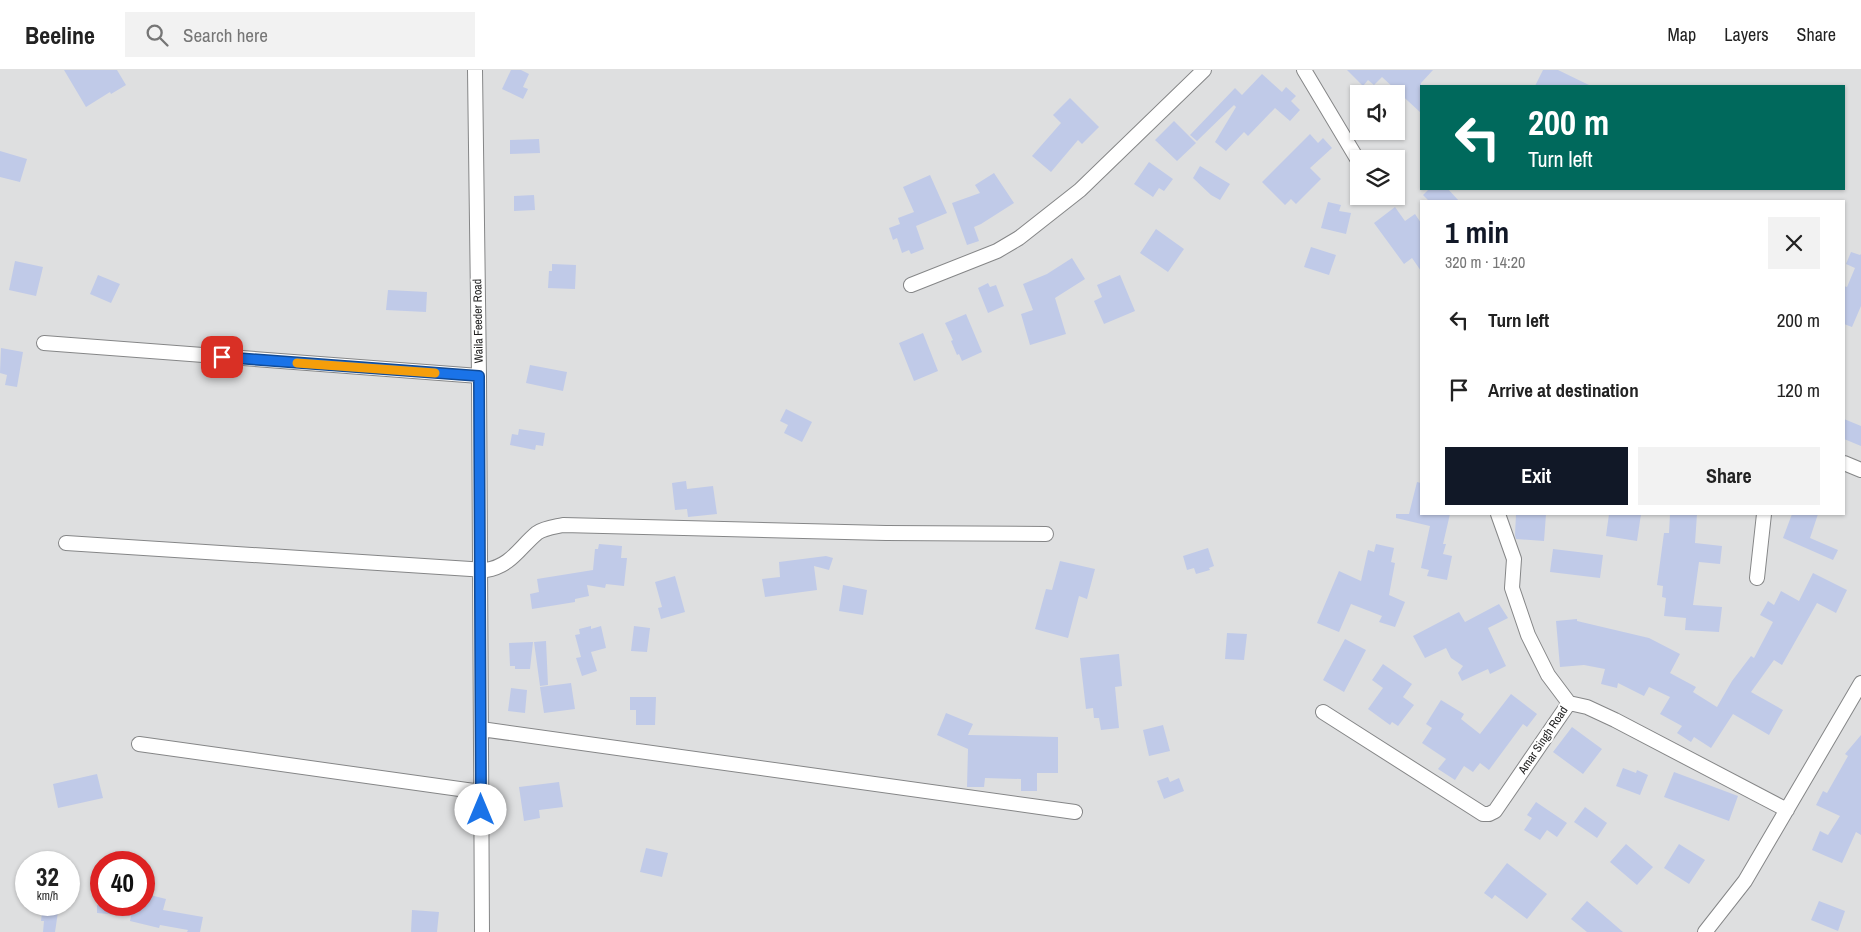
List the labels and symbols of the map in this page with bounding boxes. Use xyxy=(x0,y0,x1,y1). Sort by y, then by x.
street label: Waila Feeder Road xyxy=(469,279,487,363)
pin xyxy=(201,336,243,378)
street label: Amar Singh Road xyxy=(1514,703,1572,778)
position arrow xyxy=(454,783,506,835)
speed limit sign: 40 xyxy=(90,851,155,916)

